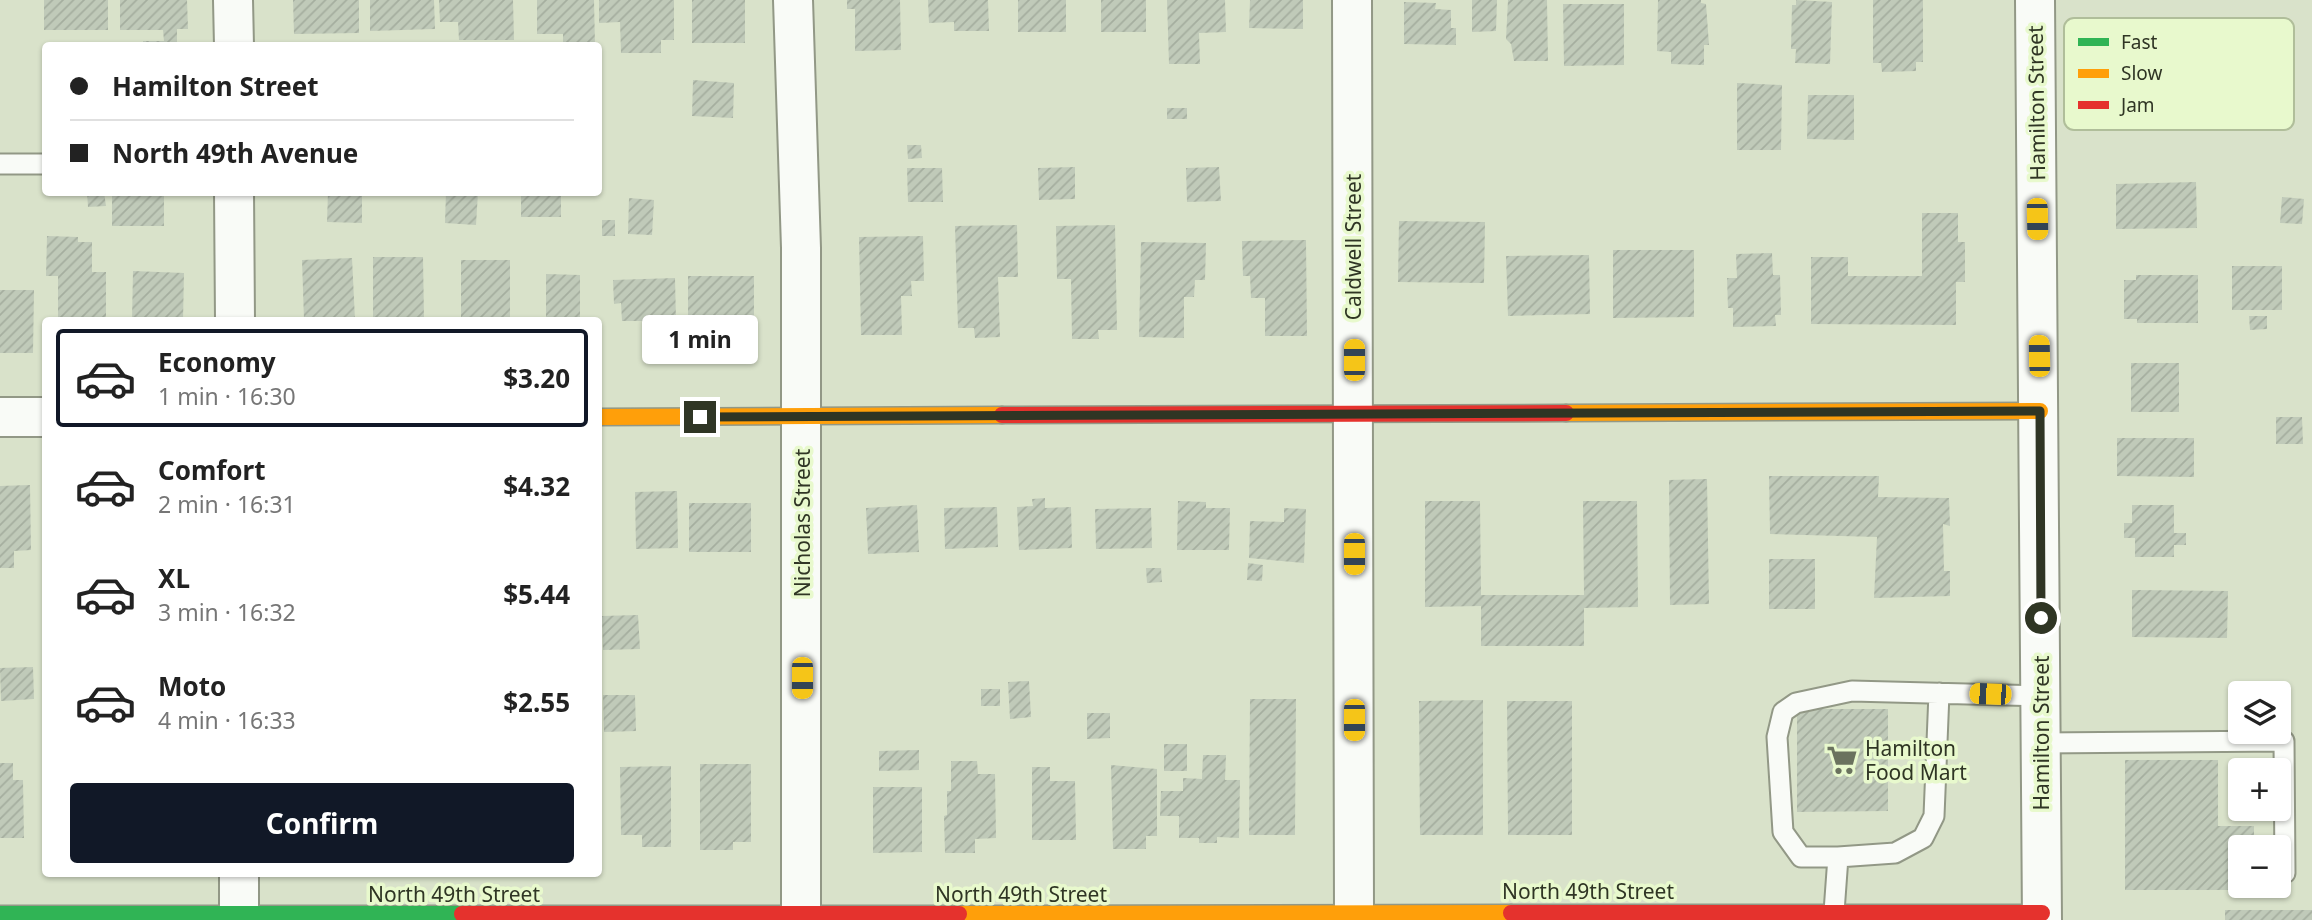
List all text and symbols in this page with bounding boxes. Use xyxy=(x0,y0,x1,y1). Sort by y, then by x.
legend xyxy=(2064,18,2294,130)
street label: Hamilton Street xyxy=(2021,25,2051,181)
text: Fast xyxy=(2121,29,2158,55)
text: Slow xyxy=(2121,60,2162,86)
text: Hamilton Street xyxy=(112,68,319,104)
text: Jam xyxy=(2119,92,2155,118)
text: North 49th Avenue xyxy=(112,135,358,171)
street label: Caldwell Street xyxy=(1339,173,1367,320)
car xyxy=(2027,198,2048,240)
callout: 1 min xyxy=(642,316,758,364)
text: 1 min xyxy=(668,323,732,355)
car xyxy=(2029,335,2050,377)
car xyxy=(1344,339,1365,381)
text: Economy xyxy=(158,344,276,380)
icon: car xyxy=(74,347,137,410)
text: $3.20 xyxy=(503,360,570,396)
text: 1 min · 16:30 xyxy=(158,380,296,412)
route end xyxy=(684,401,716,433)
street label: Nicholas Street xyxy=(788,448,816,597)
text: Comfort xyxy=(158,452,266,488)
icon: car xyxy=(74,455,137,518)
text: $4.32 xyxy=(503,468,570,504)
text: 2 min · 16:31 xyxy=(158,488,296,520)
car xyxy=(1344,533,1365,575)
text: XL xyxy=(158,560,190,596)
icon: car xyxy=(74,563,137,626)
text: $5.44 xyxy=(503,576,570,612)
text: 3 min · 16:32 xyxy=(158,596,296,628)
route start xyxy=(2025,602,2057,634)
street label: Hamilton Street xyxy=(2027,655,2055,811)
car xyxy=(792,657,813,699)
text: Moto xyxy=(158,668,226,704)
icon: car xyxy=(74,671,137,734)
map controls xyxy=(2228,681,2291,898)
button: layers xyxy=(2228,681,2291,744)
car xyxy=(1969,683,2012,705)
text: $2.55 xyxy=(503,684,570,720)
car xyxy=(1344,699,1365,741)
text: 4 min · 16:33 xyxy=(158,704,296,736)
place label: Hamilton Food Mart xyxy=(1865,734,1967,786)
supermarket icon: Hamilton Food Mart xyxy=(1825,743,1859,777)
button: + xyxy=(2228,758,2291,821)
button: Confirm xyxy=(70,783,574,863)
button: − xyxy=(2228,835,2291,898)
street label: North 49th Street xyxy=(1502,877,1674,905)
street label: North 49th Street xyxy=(368,880,540,908)
street label: North 49th Street xyxy=(935,880,1107,908)

